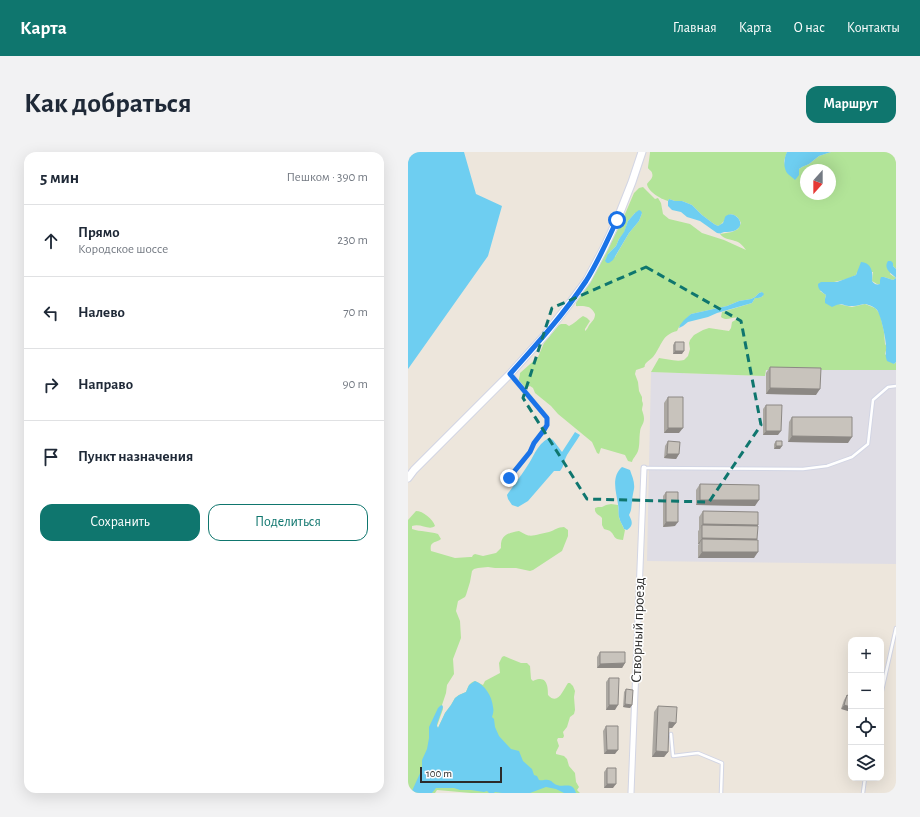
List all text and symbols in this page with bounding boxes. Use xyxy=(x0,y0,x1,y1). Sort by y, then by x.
text: Карта xyxy=(20,19,67,38)
text: Главная xyxy=(673,21,717,35)
text: Карта xyxy=(739,21,772,35)
text: О нас xyxy=(794,21,825,35)
text: Контакты xyxy=(847,21,900,35)
button: Маршрут xyxy=(806,86,896,123)
text: Как добраться xyxy=(24,90,192,118)
north arrow xyxy=(800,164,836,200)
text: 5 мин xyxy=(40,169,79,186)
text: Пешком · 390 m xyxy=(287,171,368,184)
route start xyxy=(608,211,626,229)
text: Прямо xyxy=(78,225,120,240)
icon: ahead xyxy=(40,230,62,252)
text: 230 m xyxy=(337,234,368,247)
text: Кородское шоссе xyxy=(78,243,168,256)
icon: left xyxy=(40,302,62,324)
text: Налево xyxy=(78,305,125,320)
text: 70 m xyxy=(343,306,368,319)
icon: right xyxy=(40,374,62,396)
text: Направо xyxy=(78,377,133,392)
text: 90 m xyxy=(342,378,368,391)
icon: arrive xyxy=(40,446,62,468)
text: Пункт назначения xyxy=(78,449,193,464)
route end xyxy=(500,469,518,487)
button: Сохранить xyxy=(40,504,200,541)
button: Поделиться xyxy=(208,504,368,541)
street label: Створный проезд xyxy=(629,577,647,683)
map controls xyxy=(848,637,884,781)
button: + xyxy=(848,637,884,673)
button: − xyxy=(848,673,884,709)
button: locate xyxy=(848,709,884,745)
button: layers xyxy=(848,745,884,781)
scale bar xyxy=(420,765,502,784)
text: 100 m xyxy=(426,768,452,779)

